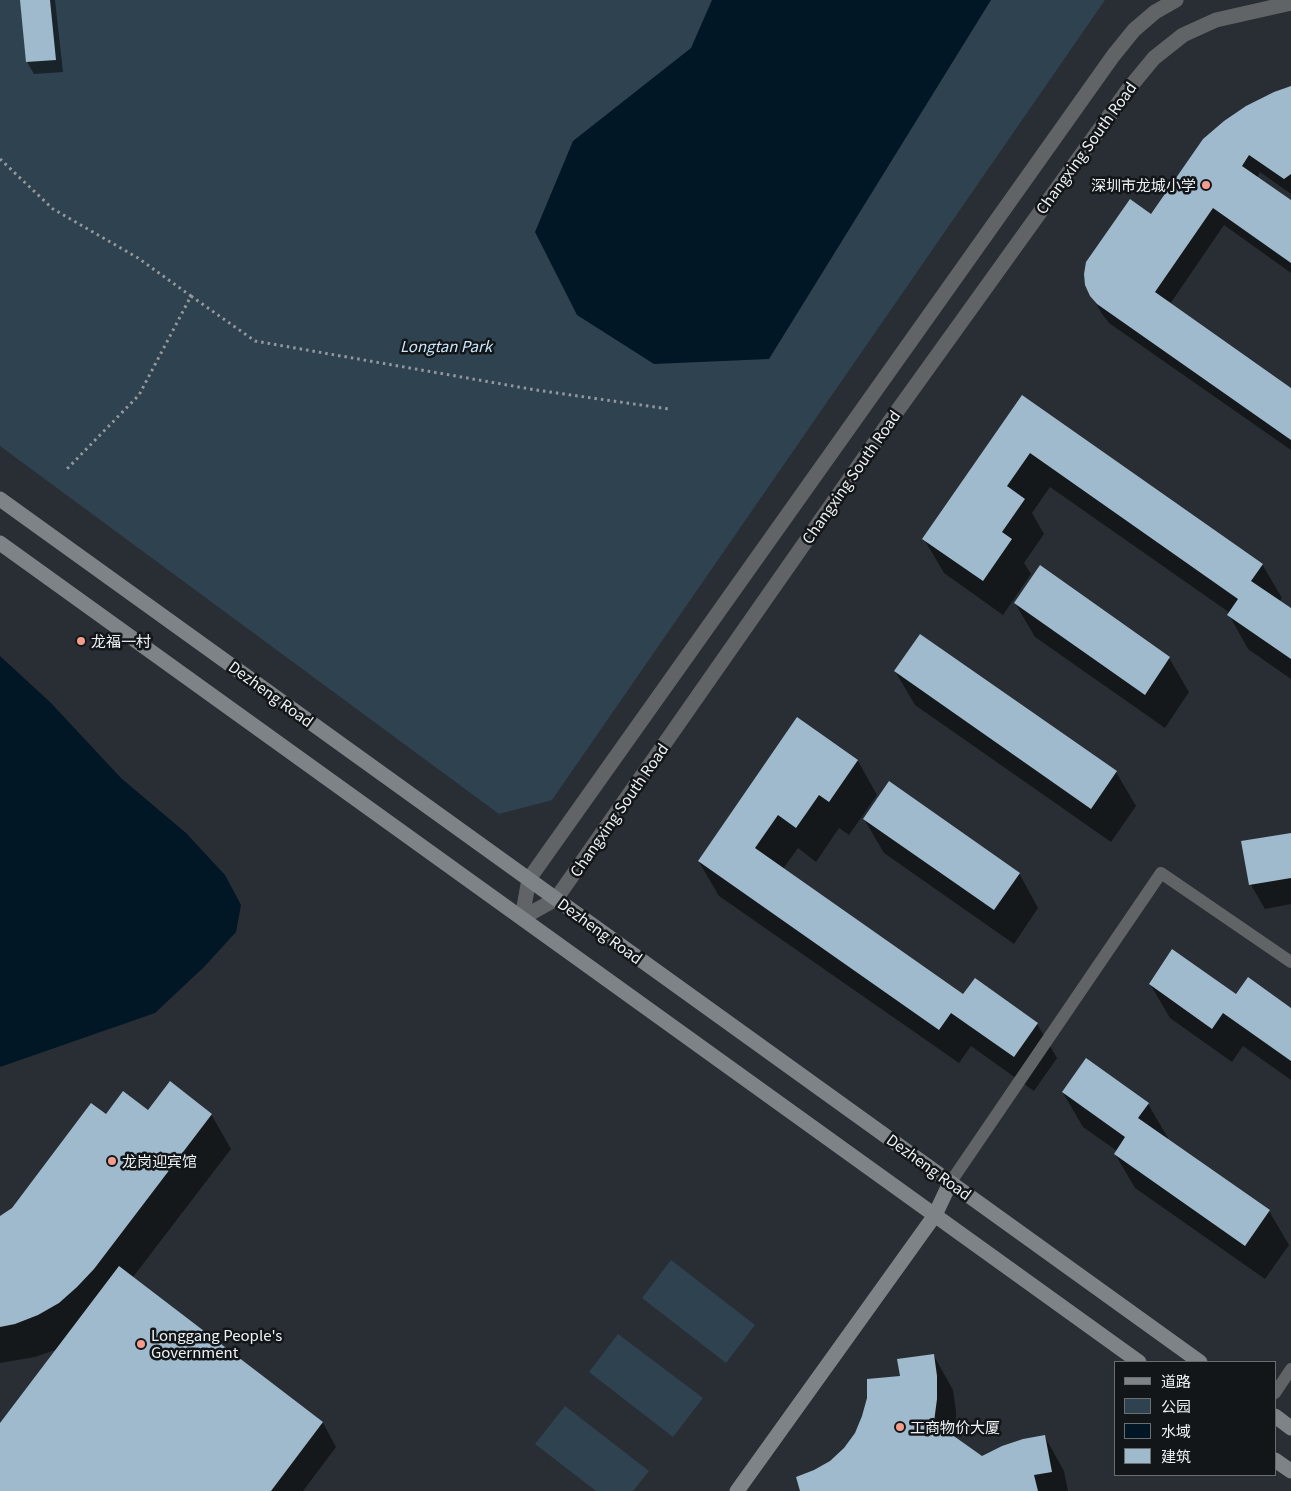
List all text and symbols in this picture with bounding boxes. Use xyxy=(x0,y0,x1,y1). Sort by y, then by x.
street label: Changxing South Road xyxy=(1032,79,1140,217)
place label: 深圳市龙城小学 xyxy=(1091,176,1196,194)
marker: 深圳市龙城小学 xyxy=(1200,179,1212,191)
park label: Longtan Park xyxy=(400,337,492,355)
street label: Changxing South Road xyxy=(798,407,904,547)
place label: 龙福一村 xyxy=(91,632,151,650)
marker: 龙福一村 xyxy=(75,635,87,647)
street label: Dezheng Road xyxy=(225,657,317,731)
street label: Changxing South Road xyxy=(566,740,672,880)
street label: Dezheng Road xyxy=(554,894,646,968)
street label: Dezheng Road xyxy=(883,1130,975,1204)
place label: 龙岗迎宾馆 xyxy=(122,1152,197,1170)
marker: 龙岗迎宾馆 xyxy=(106,1155,118,1167)
place label: Longgang People's Government xyxy=(151,1326,282,1361)
marker: Longgang People's Government xyxy=(135,1338,147,1350)
legend xyxy=(1114,1361,1276,1476)
text: 道路 xyxy=(1161,1370,1191,1391)
text: 公园 xyxy=(1161,1395,1191,1416)
place label: 工商物价大厦 xyxy=(910,1418,1000,1436)
text: 水域 xyxy=(1161,1420,1191,1441)
marker: 工商物价大厦 xyxy=(894,1421,906,1433)
text: 建筑 xyxy=(1161,1445,1191,1466)

